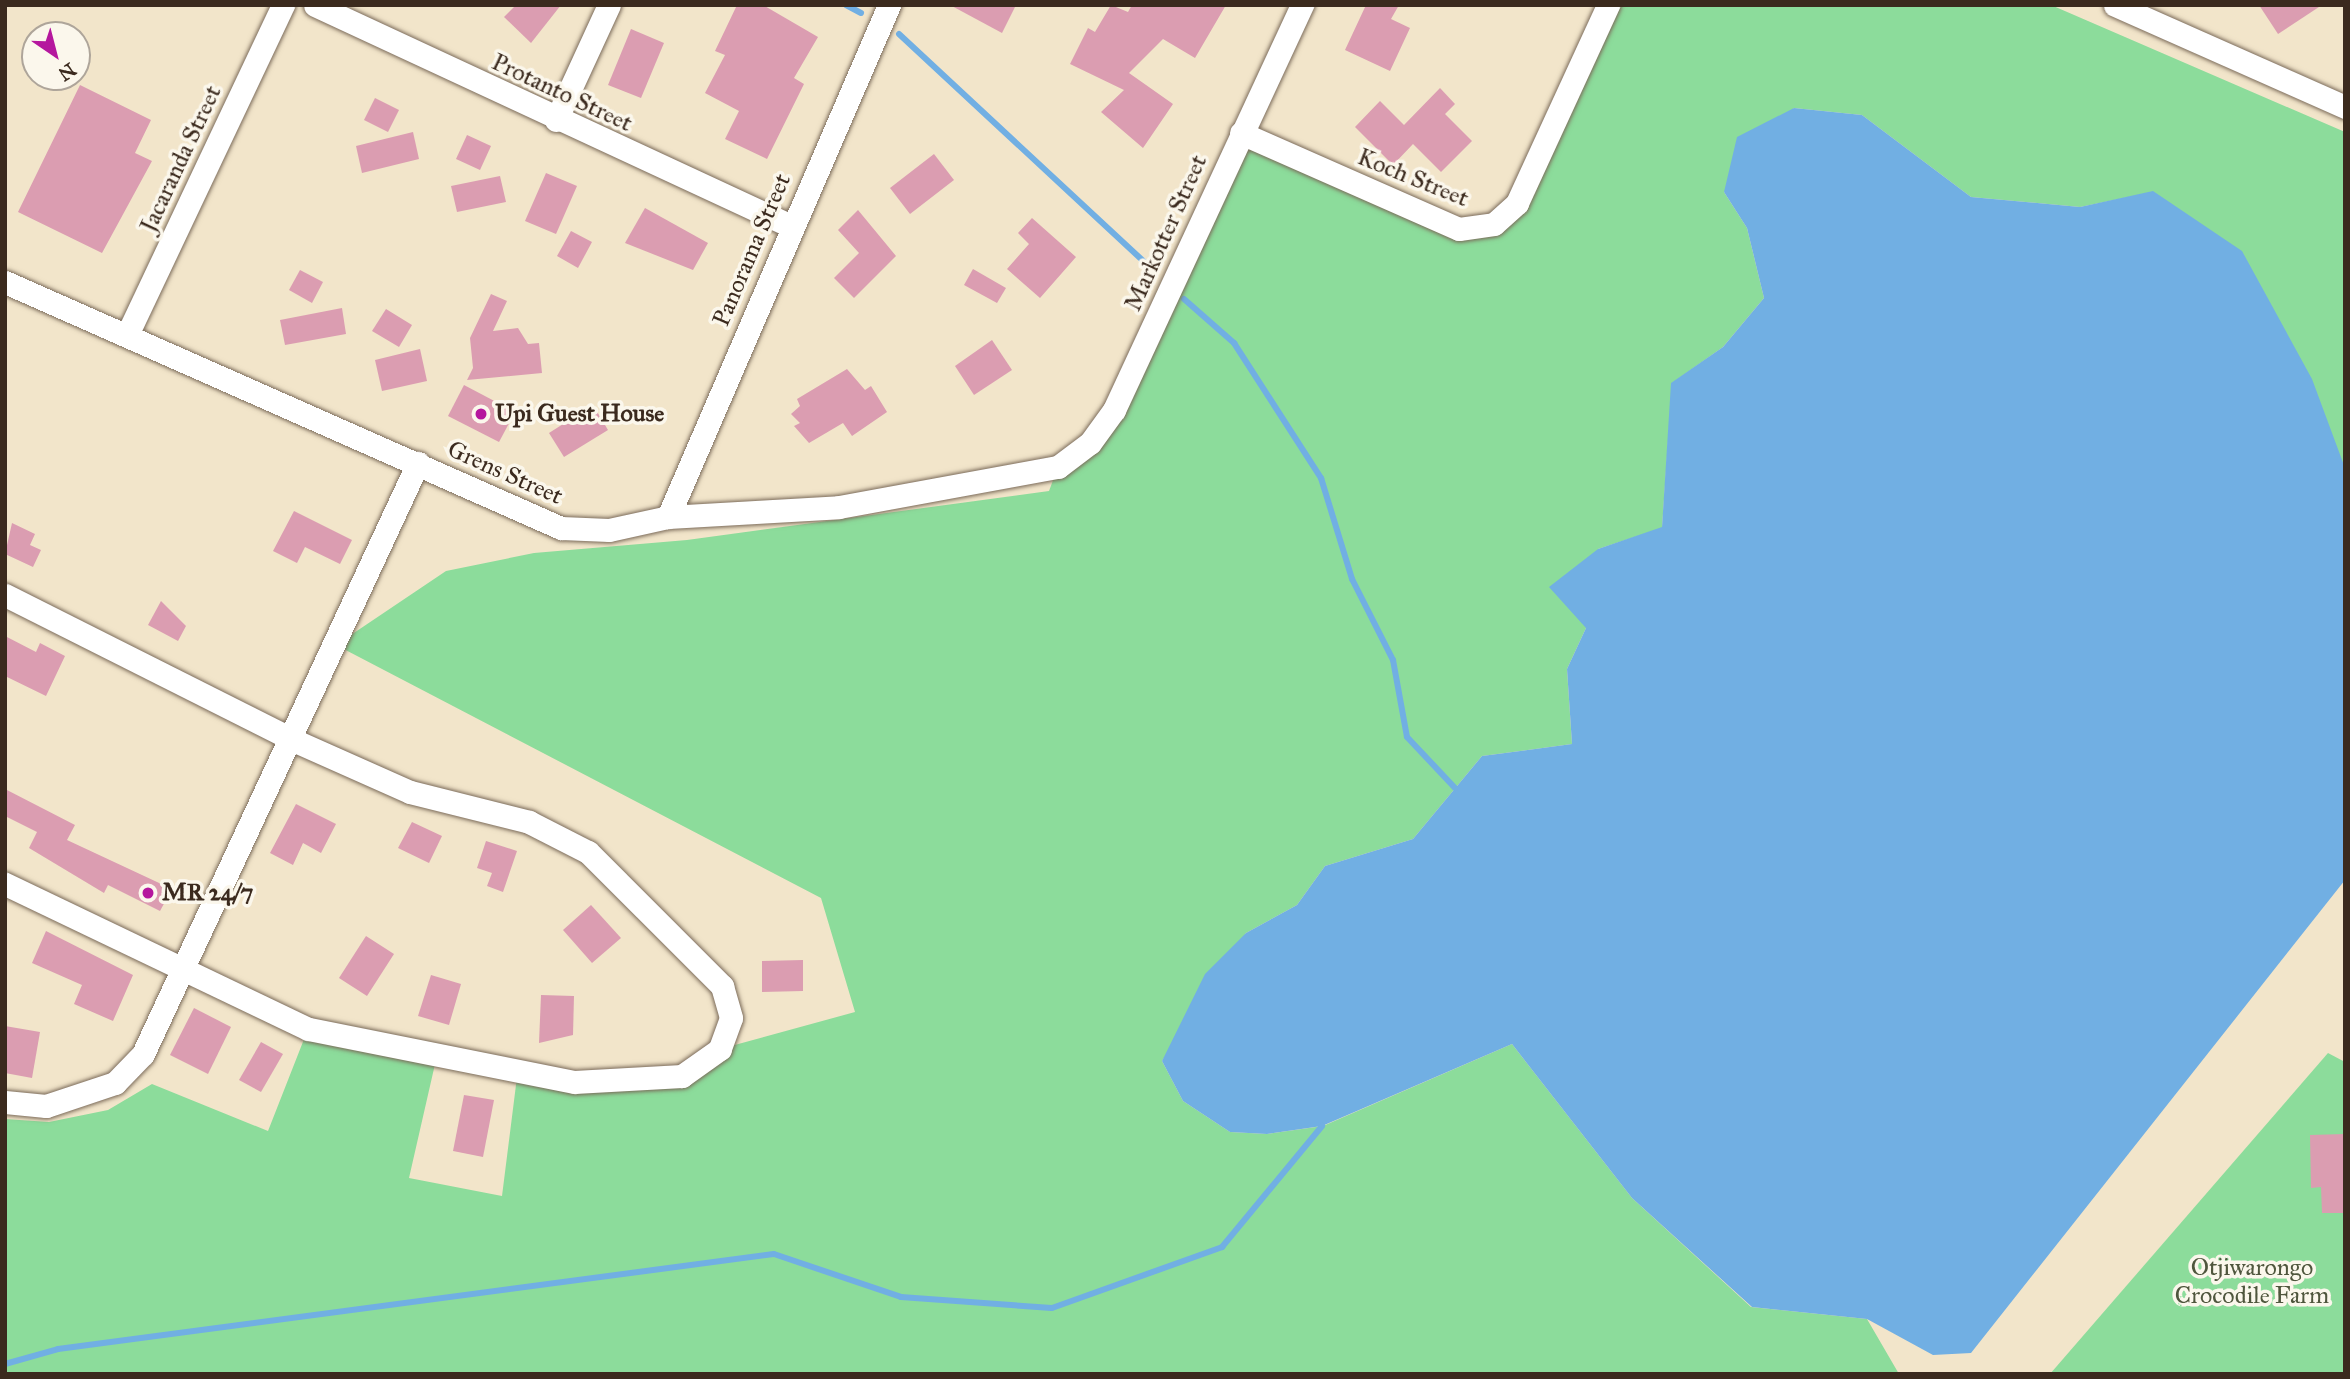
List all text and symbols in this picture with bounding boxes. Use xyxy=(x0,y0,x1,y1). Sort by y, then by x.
north arrow xyxy=(21,21,91,91)
street label: Protanto Street xyxy=(487,48,637,138)
text: N xyxy=(54,58,80,86)
street label: Jacaranda Street xyxy=(134,81,228,237)
street label: Koch Street xyxy=(1353,143,1473,213)
street label: Markotter Street xyxy=(1119,151,1213,315)
street label: Panorama Street xyxy=(707,169,797,331)
place label: Upi Guest House xyxy=(495,400,664,428)
marker: Upi Guest House xyxy=(473,406,489,422)
street label: Grens Street xyxy=(443,435,567,511)
place label: MR 24/7 xyxy=(162,879,253,907)
marker: MR 24/7 xyxy=(140,885,156,901)
park label: Otjiwarongo Crocodile Farm xyxy=(2175,1254,2329,1310)

